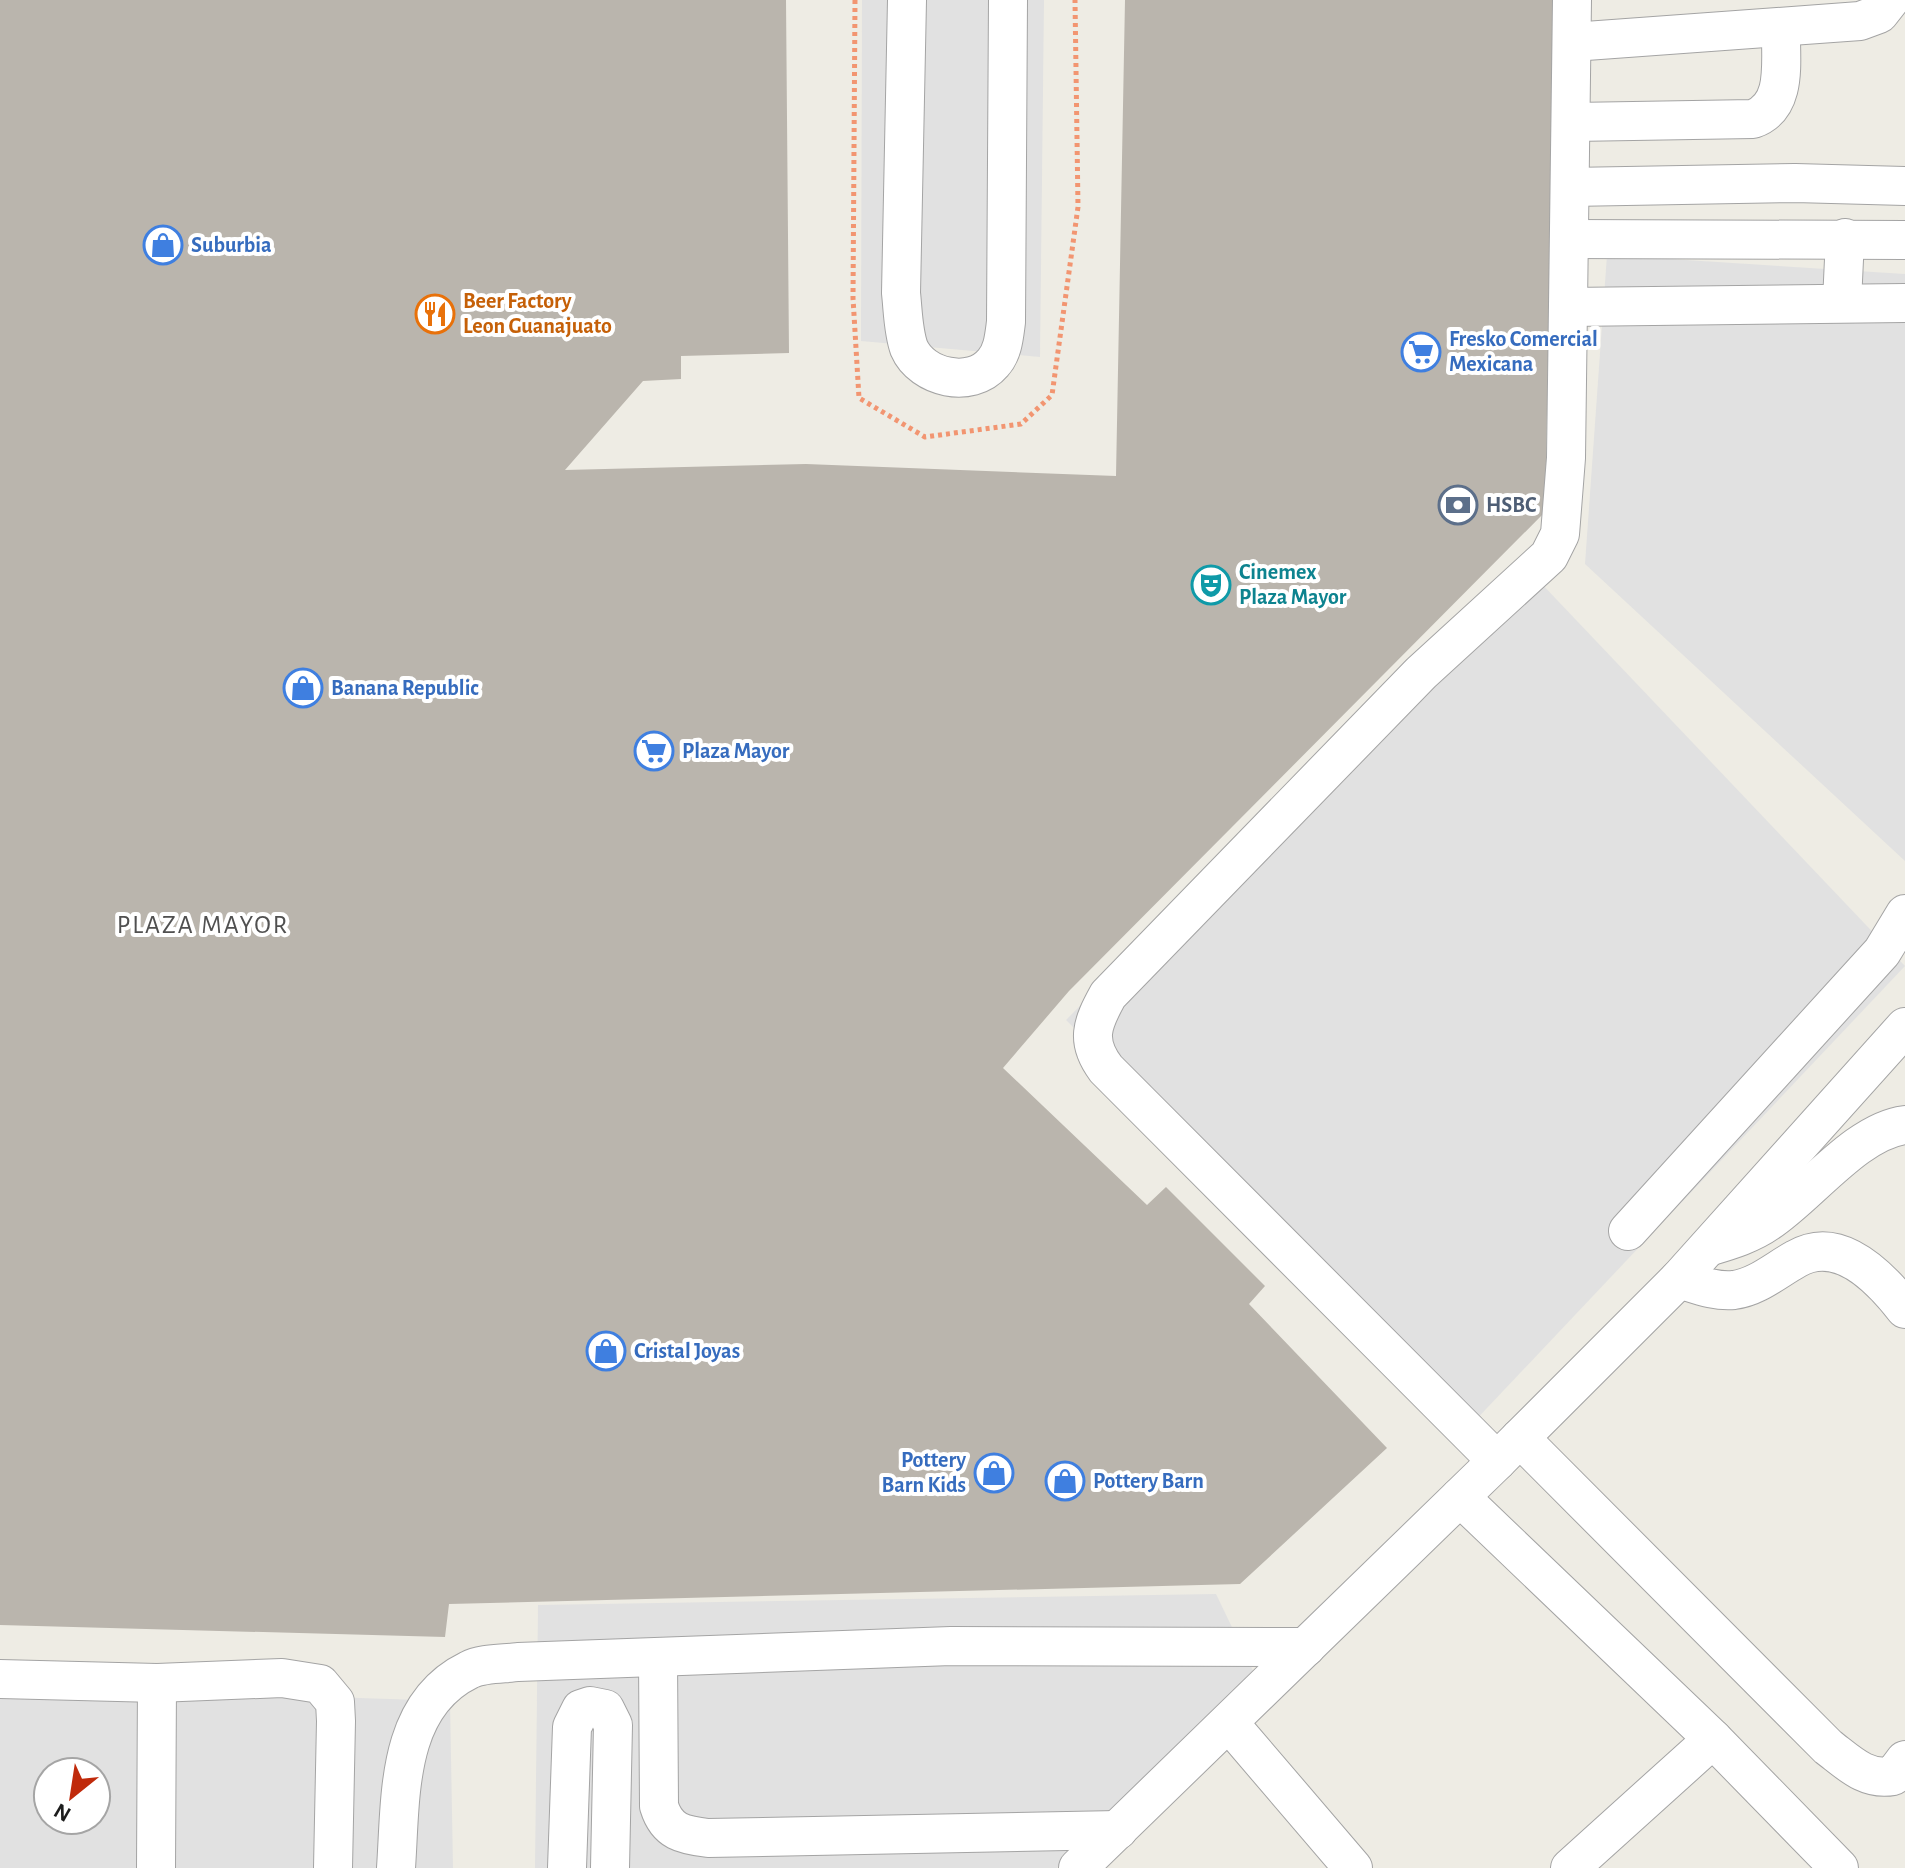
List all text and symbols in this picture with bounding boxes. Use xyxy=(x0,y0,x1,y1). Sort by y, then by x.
shop icon: Suburbia xyxy=(142,224,184,266)
place label: Suburbia xyxy=(191,234,272,256)
place label: Beer Factory Leon Guanajuato xyxy=(463,290,612,338)
restaurant icon: Beer Factory Leon Guanajuato xyxy=(414,293,456,335)
place label: Fresko Comercial Mexicana xyxy=(1449,328,1598,375)
supermarket icon: Fresko Comercial Mexicana xyxy=(1400,331,1442,373)
bank icon: HSBC xyxy=(1437,484,1479,526)
place label: HSBC xyxy=(1486,494,1537,516)
place label: Cinemex Plaza Mayor xyxy=(1239,561,1347,609)
theatre icon: Cinemex Plaza Mayor xyxy=(1190,564,1232,606)
shop icon: Banana Republic xyxy=(282,667,324,709)
place label: Banana Republic xyxy=(331,677,479,699)
supermarket icon: Plaza Mayor xyxy=(633,730,675,772)
place label: Plaza Mayor xyxy=(682,740,790,763)
district label: PLAZA MAYOR xyxy=(117,912,289,938)
shop icon: Cristal Joyas xyxy=(585,1330,627,1372)
place label: Cristal Joyas xyxy=(634,1340,740,1363)
place label: Pottery Barn Kids xyxy=(882,1449,966,1496)
shop icon: Pottery Barn Kids xyxy=(973,1452,1015,1494)
shop icon: Pottery Barn xyxy=(1044,1460,1086,1502)
place label: Pottery Barn xyxy=(1093,1470,1204,1493)
north arrow xyxy=(32,1756,112,1836)
text: N xyxy=(50,1799,75,1826)

